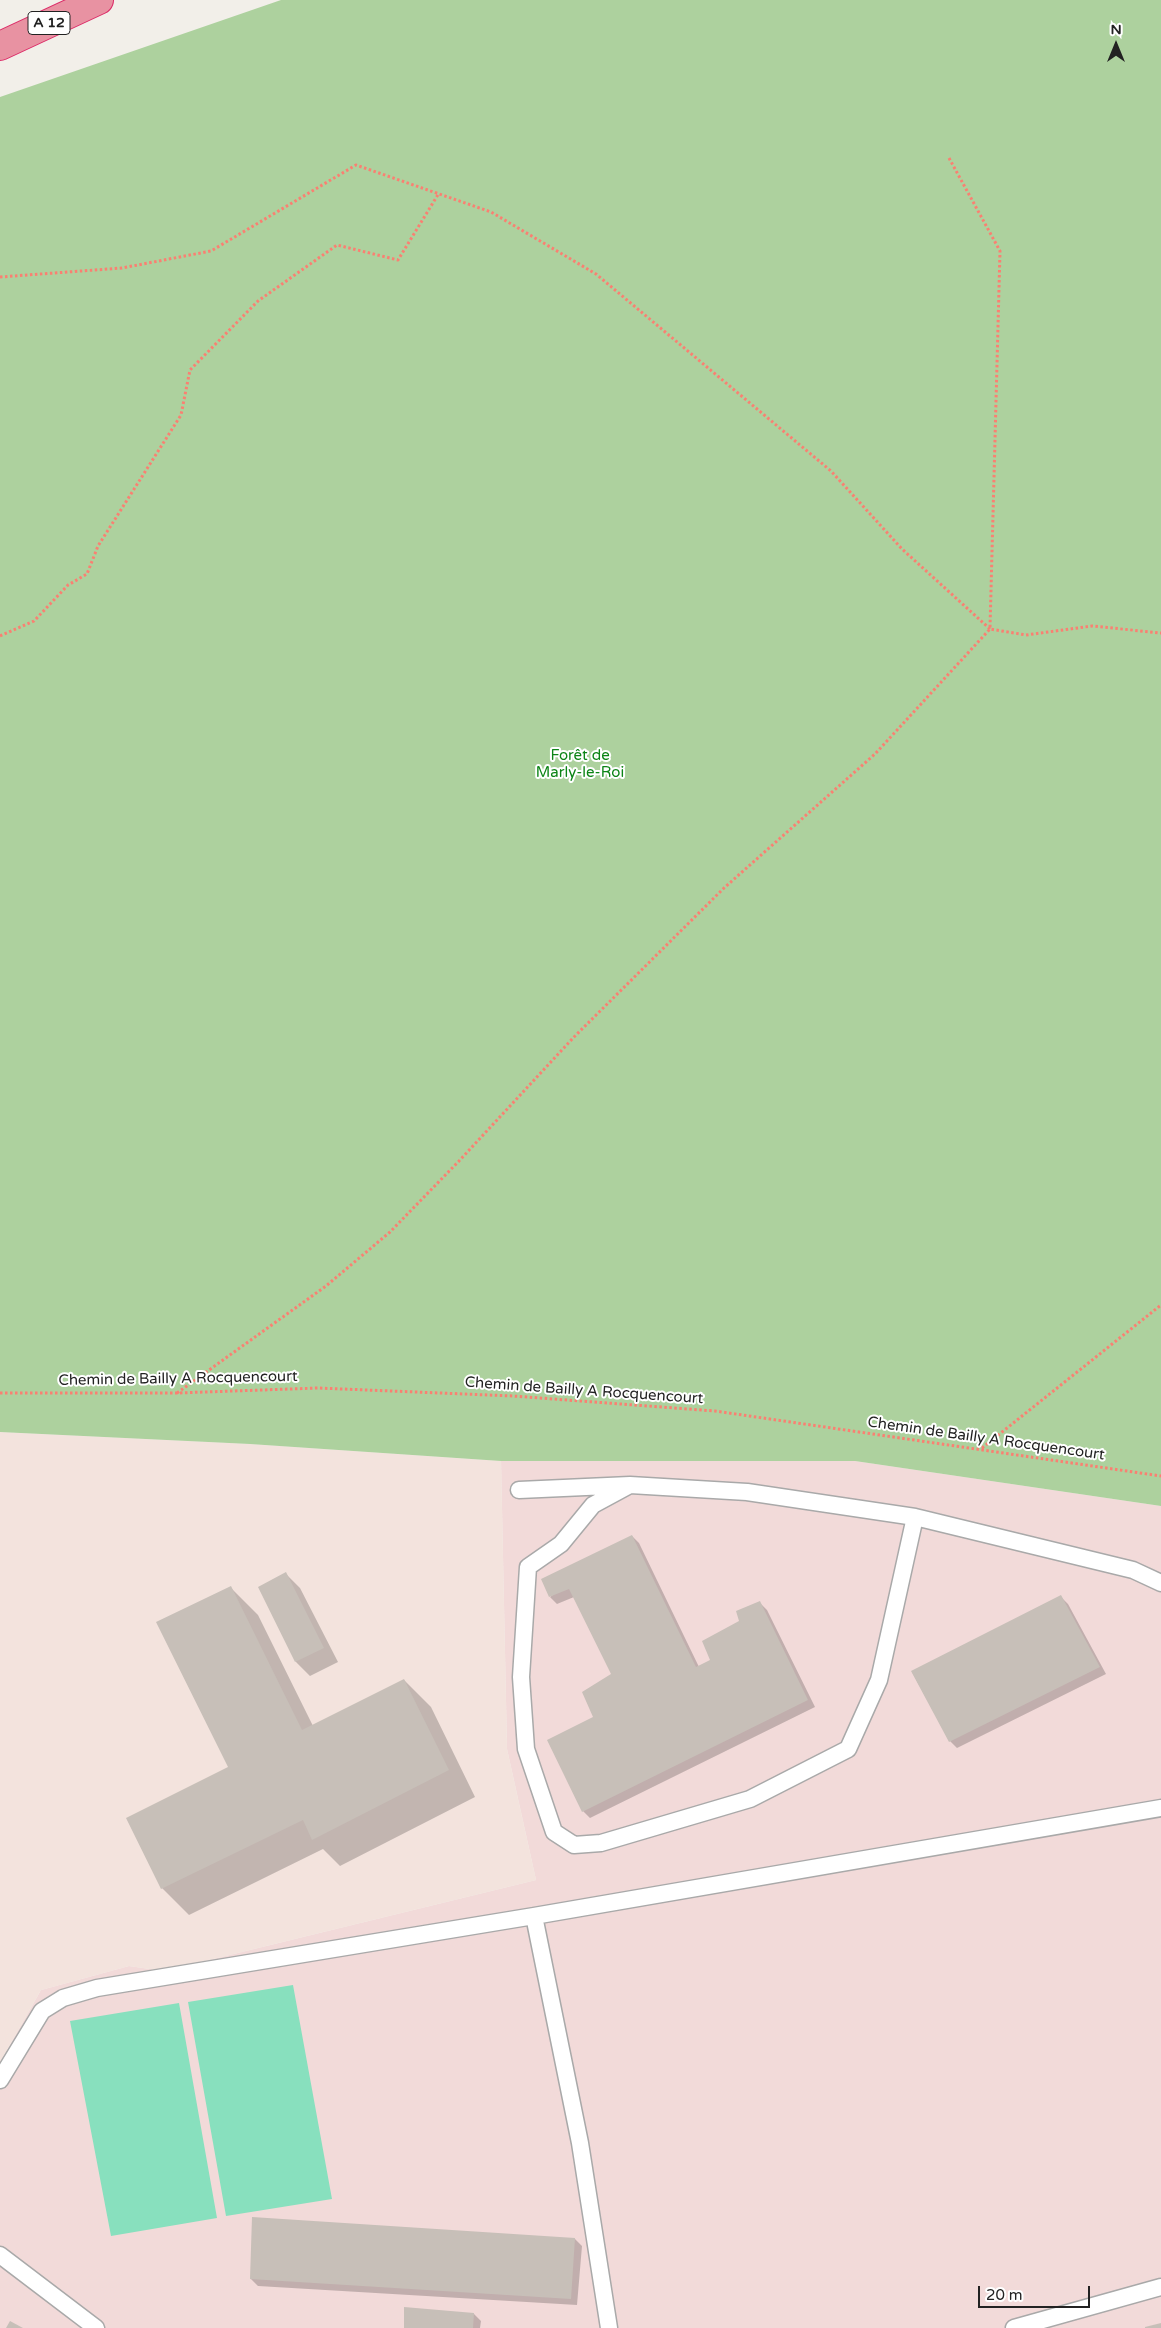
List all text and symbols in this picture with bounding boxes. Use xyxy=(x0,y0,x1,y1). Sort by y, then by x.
road number: A 12 xyxy=(28,12,70,34)
north arrow xyxy=(1091,20,1141,70)
text: N xyxy=(1110,21,1122,38)
park label: Forêt de Marly-le-Roi xyxy=(536,747,624,782)
street label: Chemin de Bailly A Rocquencourt xyxy=(58,1368,298,1390)
street label: Chemin de Bailly A Rocquencourt xyxy=(464,1374,704,1408)
street label: Chemin de Bailly A Rocquencourt xyxy=(866,1413,1106,1465)
scale bar xyxy=(981,2276,1094,2308)
text: 20 m xyxy=(986,2286,1023,2304)

